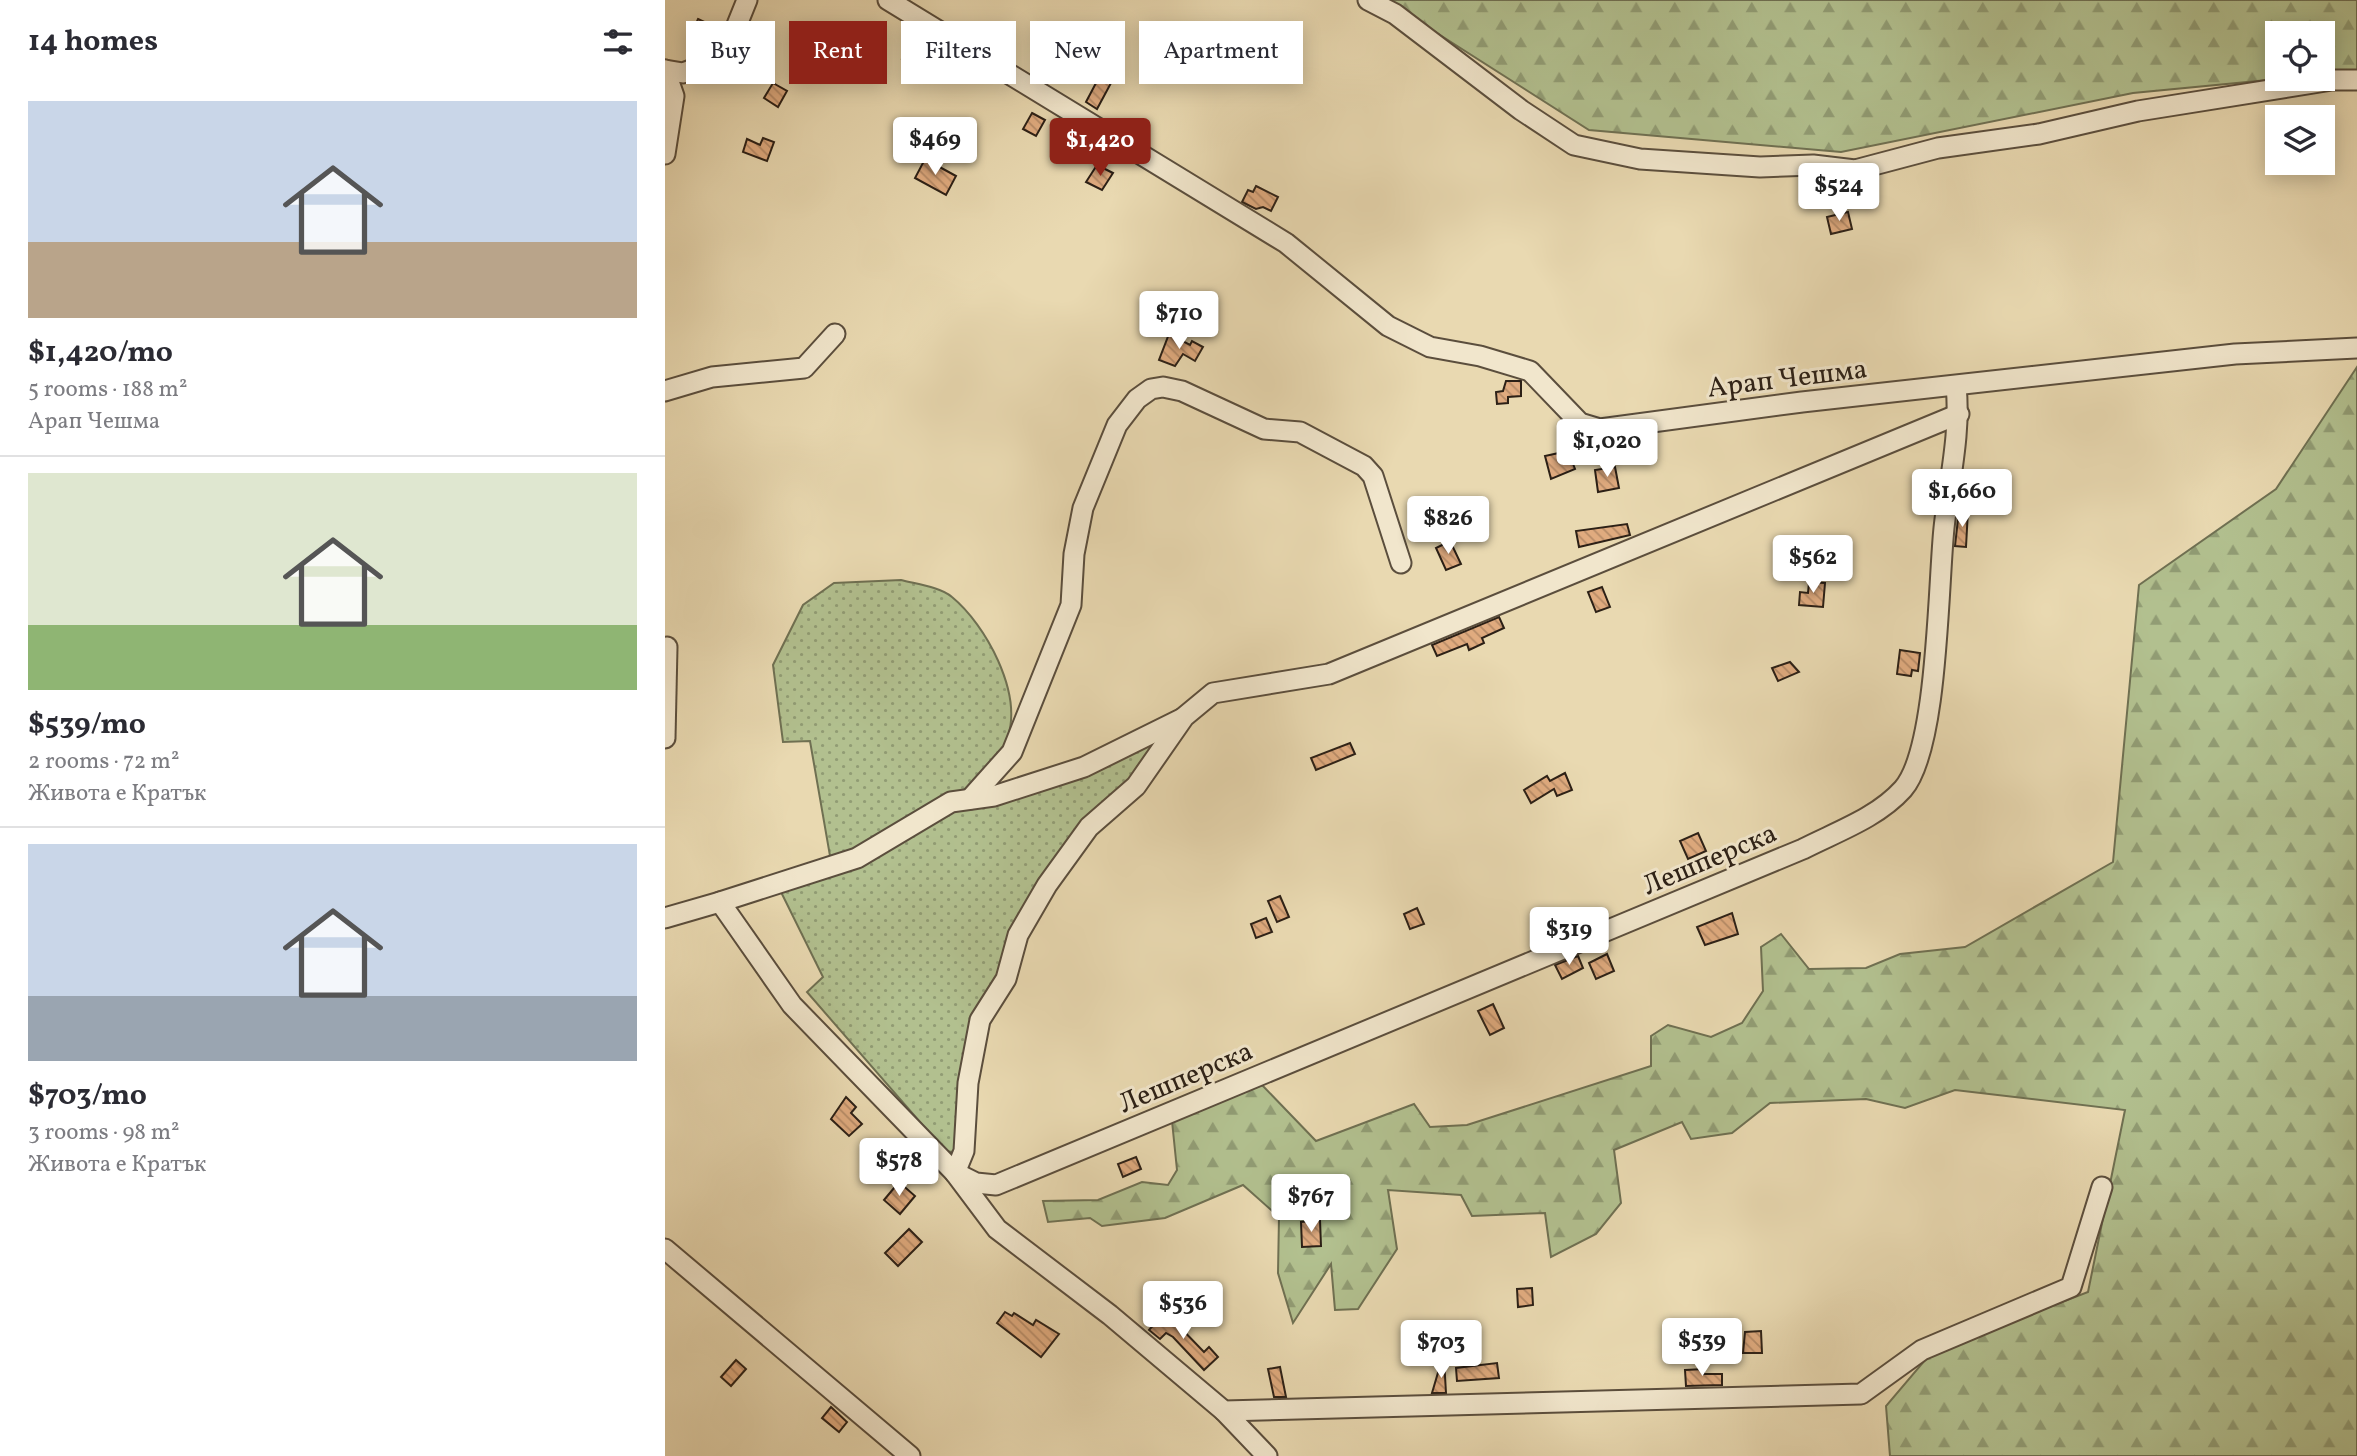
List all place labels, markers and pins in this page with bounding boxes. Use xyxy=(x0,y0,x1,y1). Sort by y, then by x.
pin: $469 xyxy=(894,118,976,177)
pin: $1,420 xyxy=(1043,118,1157,178)
pin: $524 xyxy=(1798,164,1880,223)
pin: $710 xyxy=(1138,292,1220,351)
pin: $1,020 xyxy=(1550,420,1664,479)
pin: $1,660 xyxy=(1905,470,2019,529)
pin: $826 xyxy=(1407,496,1489,556)
pin: $562 xyxy=(1772,536,1854,595)
pin: $319 xyxy=(1528,908,1610,967)
pin: $578 xyxy=(858,1138,940,1198)
pin: $767 xyxy=(1270,1174,1352,1234)
pin: $536 xyxy=(1142,1282,1224,1341)
pin: $539 xyxy=(1661,1318,1743,1378)
pin: $703 xyxy=(1400,1320,1482,1380)

